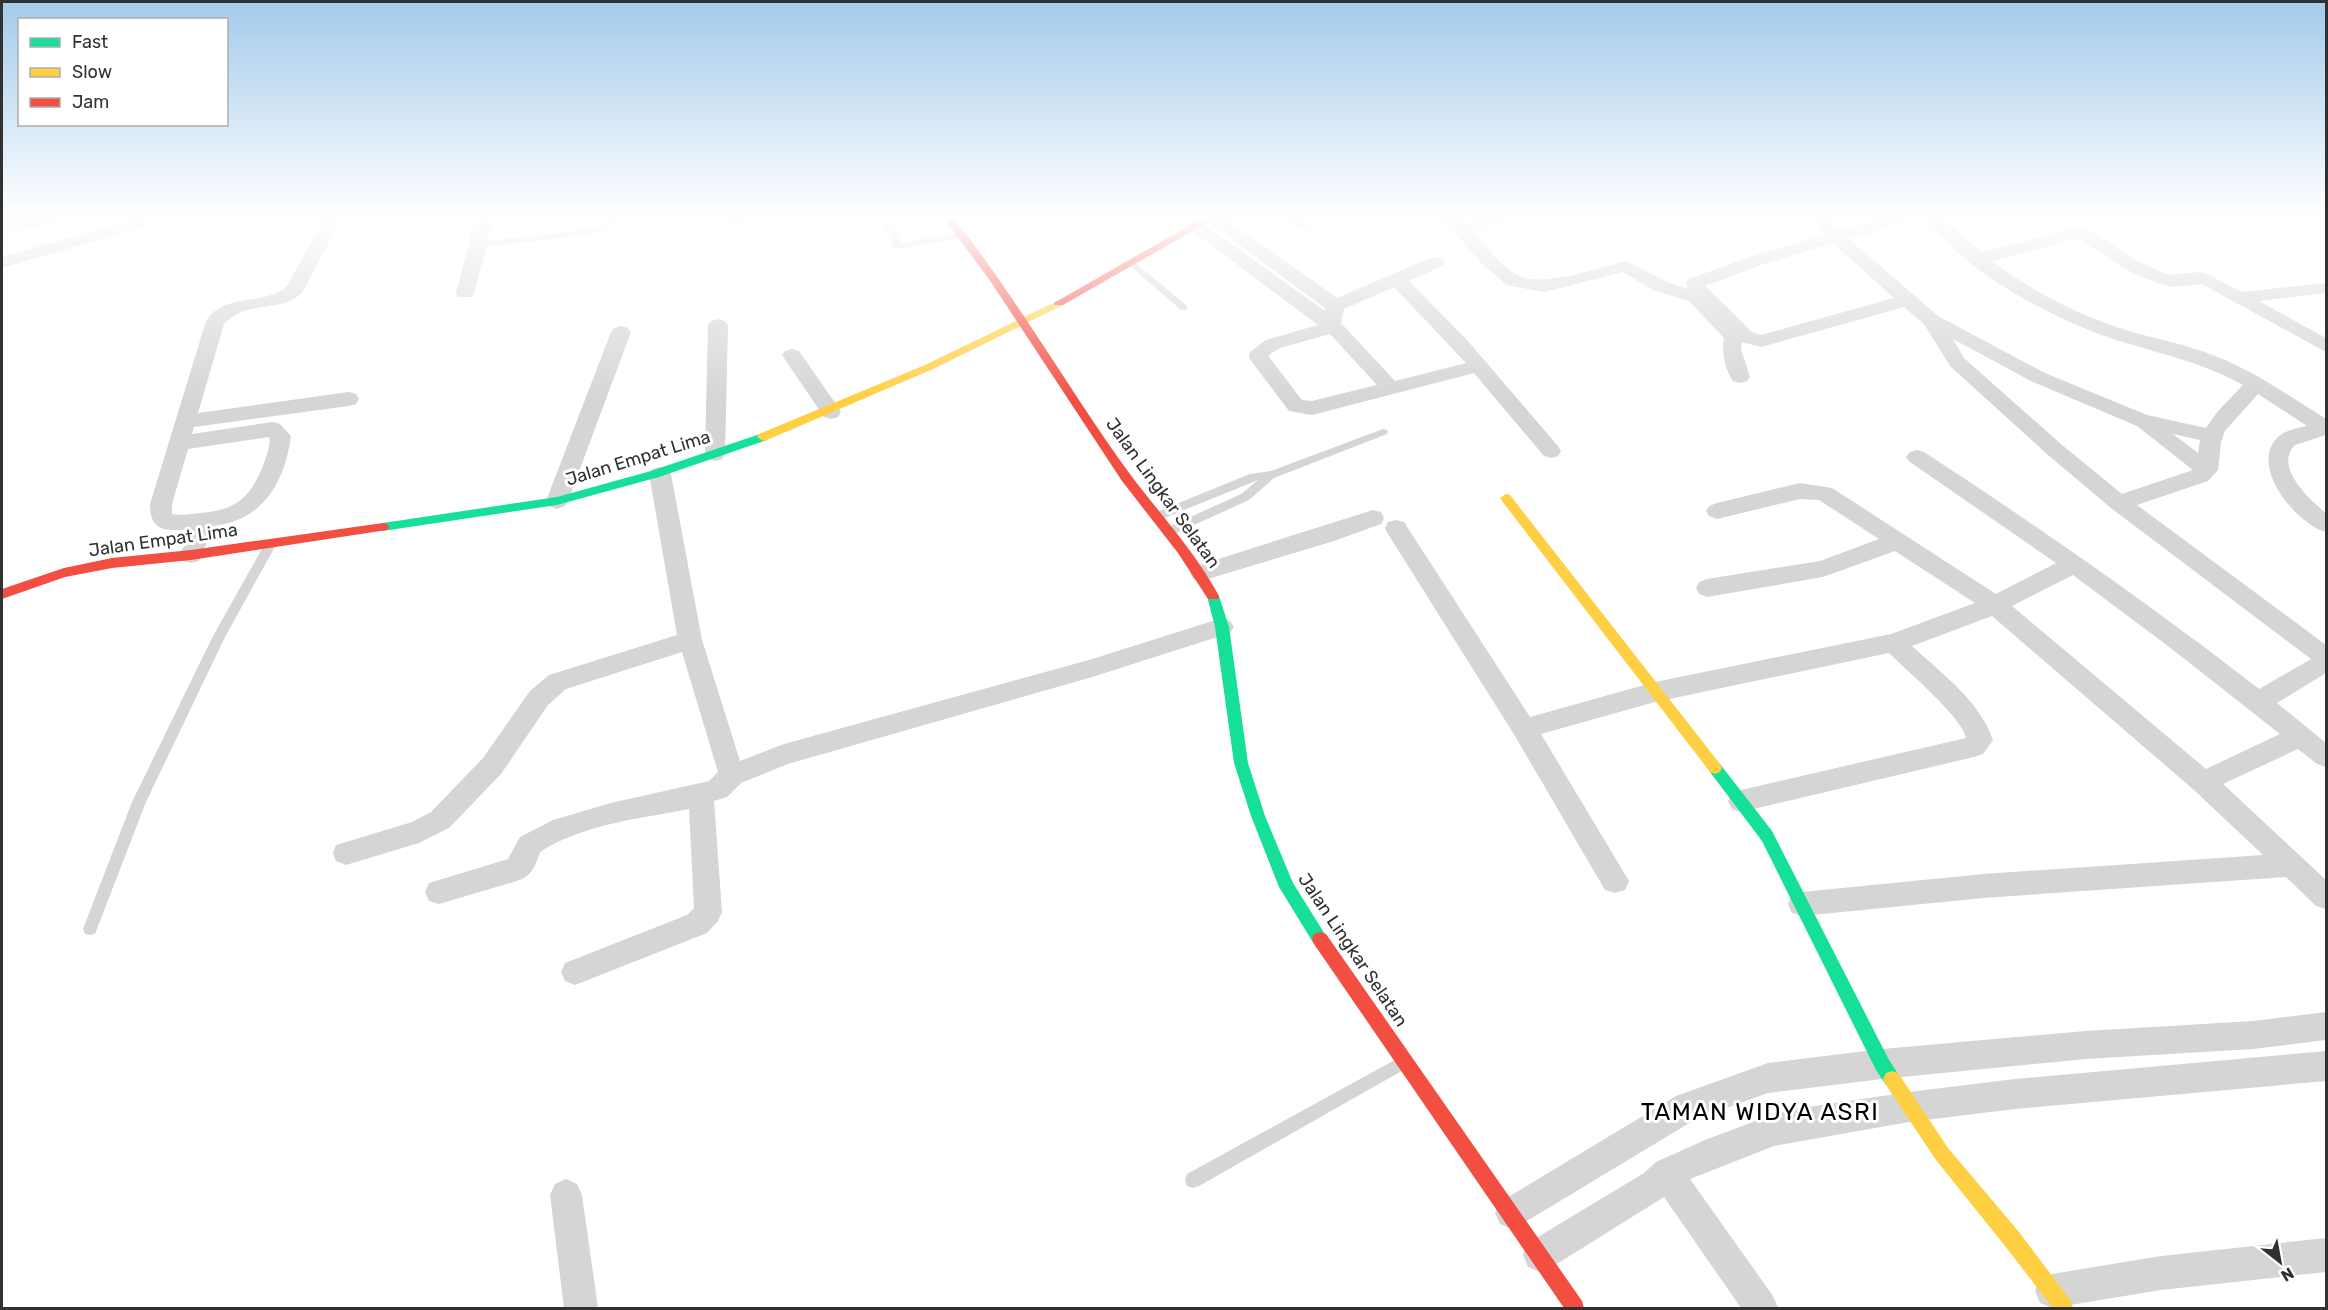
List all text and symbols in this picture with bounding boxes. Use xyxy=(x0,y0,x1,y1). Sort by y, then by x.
legend xyxy=(18,18,228,126)
text: Fast xyxy=(72,31,108,53)
text: Slow xyxy=(72,61,112,83)
text: Jam xyxy=(72,91,109,113)
street label: Jalan Lingkar Selatan xyxy=(1101,414,1225,572)
street label: Jalan Empat Lima xyxy=(563,426,713,490)
street label: Jalan Empat Lima xyxy=(87,519,239,561)
street label: Jalan Lingkar Selatan xyxy=(1293,869,1413,1031)
district label: TAMAN WIDYA ASRI xyxy=(1641,1098,1879,1126)
north arrow xyxy=(2250,1232,2310,1292)
text: N xyxy=(2278,1263,2297,1286)

